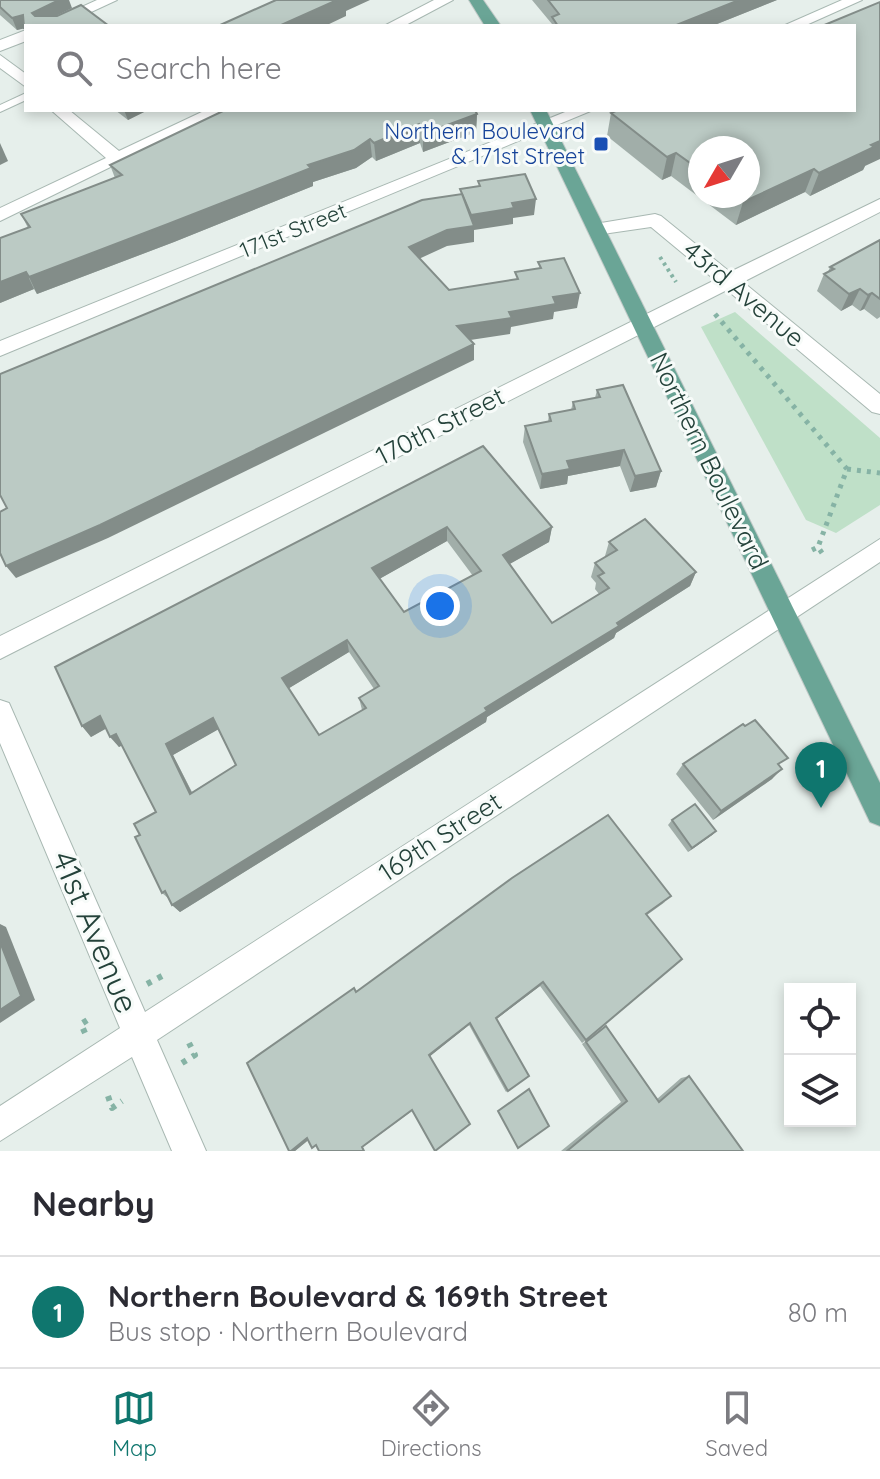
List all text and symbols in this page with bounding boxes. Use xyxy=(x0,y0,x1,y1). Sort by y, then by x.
search box xyxy=(24,24,856,112)
icon: search xyxy=(52,46,96,90)
text: Search here xyxy=(116,49,282,87)
place label: Northern Boulevard & 171st Street xyxy=(384,117,585,170)
marker: Northern Boulevard & 171st Street xyxy=(592,135,610,153)
north arrow xyxy=(688,136,760,208)
street label: 171st Street xyxy=(236,196,350,264)
street label: 43rd Avenue xyxy=(677,233,812,354)
street label: Northern Boulevard xyxy=(643,347,776,575)
street label: 170th Street xyxy=(370,379,510,472)
your location xyxy=(420,586,460,626)
pin: 1 xyxy=(795,742,847,808)
street label: 169th Street xyxy=(372,785,507,889)
street label: 41st Avenue xyxy=(44,844,148,1019)
map controls xyxy=(784,983,856,1127)
button: locate xyxy=(784,983,856,1055)
button: layers xyxy=(784,1055,856,1127)
text: Nearby xyxy=(32,1182,155,1225)
text: Northern Boulevard & 169th Street xyxy=(108,1277,609,1315)
text: 1 xyxy=(53,1296,63,1329)
text: 80 m xyxy=(788,1296,848,1329)
text: Bus stop · Northern Boulevard xyxy=(108,1315,468,1348)
tab: Map xyxy=(112,1386,157,1462)
tab: Directions xyxy=(381,1386,481,1462)
tab: Saved xyxy=(705,1386,768,1462)

